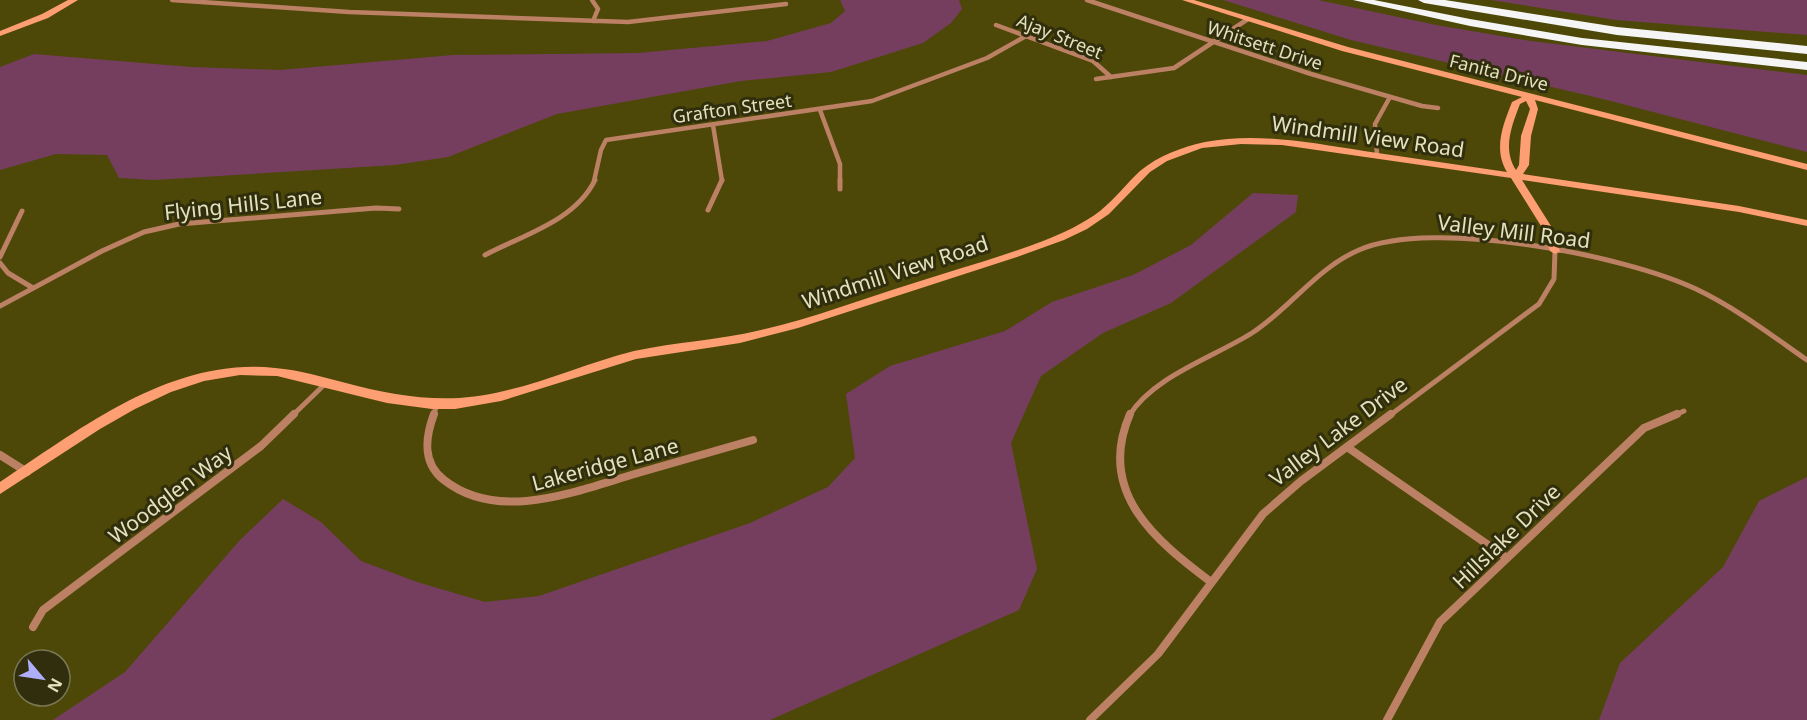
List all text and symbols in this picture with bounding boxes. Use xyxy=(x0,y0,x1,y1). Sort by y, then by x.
street label: Ajay Street xyxy=(1014,8,1107,64)
street label: Whitsett Drive xyxy=(1204,15,1326,75)
street label: Fanita Drive xyxy=(1447,48,1551,96)
street label: Grafton Street xyxy=(671,88,794,128)
street label: Windmill View Road xyxy=(1270,109,1466,163)
street label: Flying Hills Lane xyxy=(163,182,323,226)
street label: Valley Mill Road xyxy=(1436,208,1592,254)
street label: Windmill View Road xyxy=(798,229,992,315)
street label: Valley Lake Drive xyxy=(1263,370,1413,492)
street label: Lakeridge Lane xyxy=(529,431,681,497)
street label: Woodglen Way xyxy=(103,438,238,550)
street label: Hillslake Drive xyxy=(1446,477,1566,595)
north arrow xyxy=(12,648,72,708)
text: N xyxy=(42,674,68,696)

